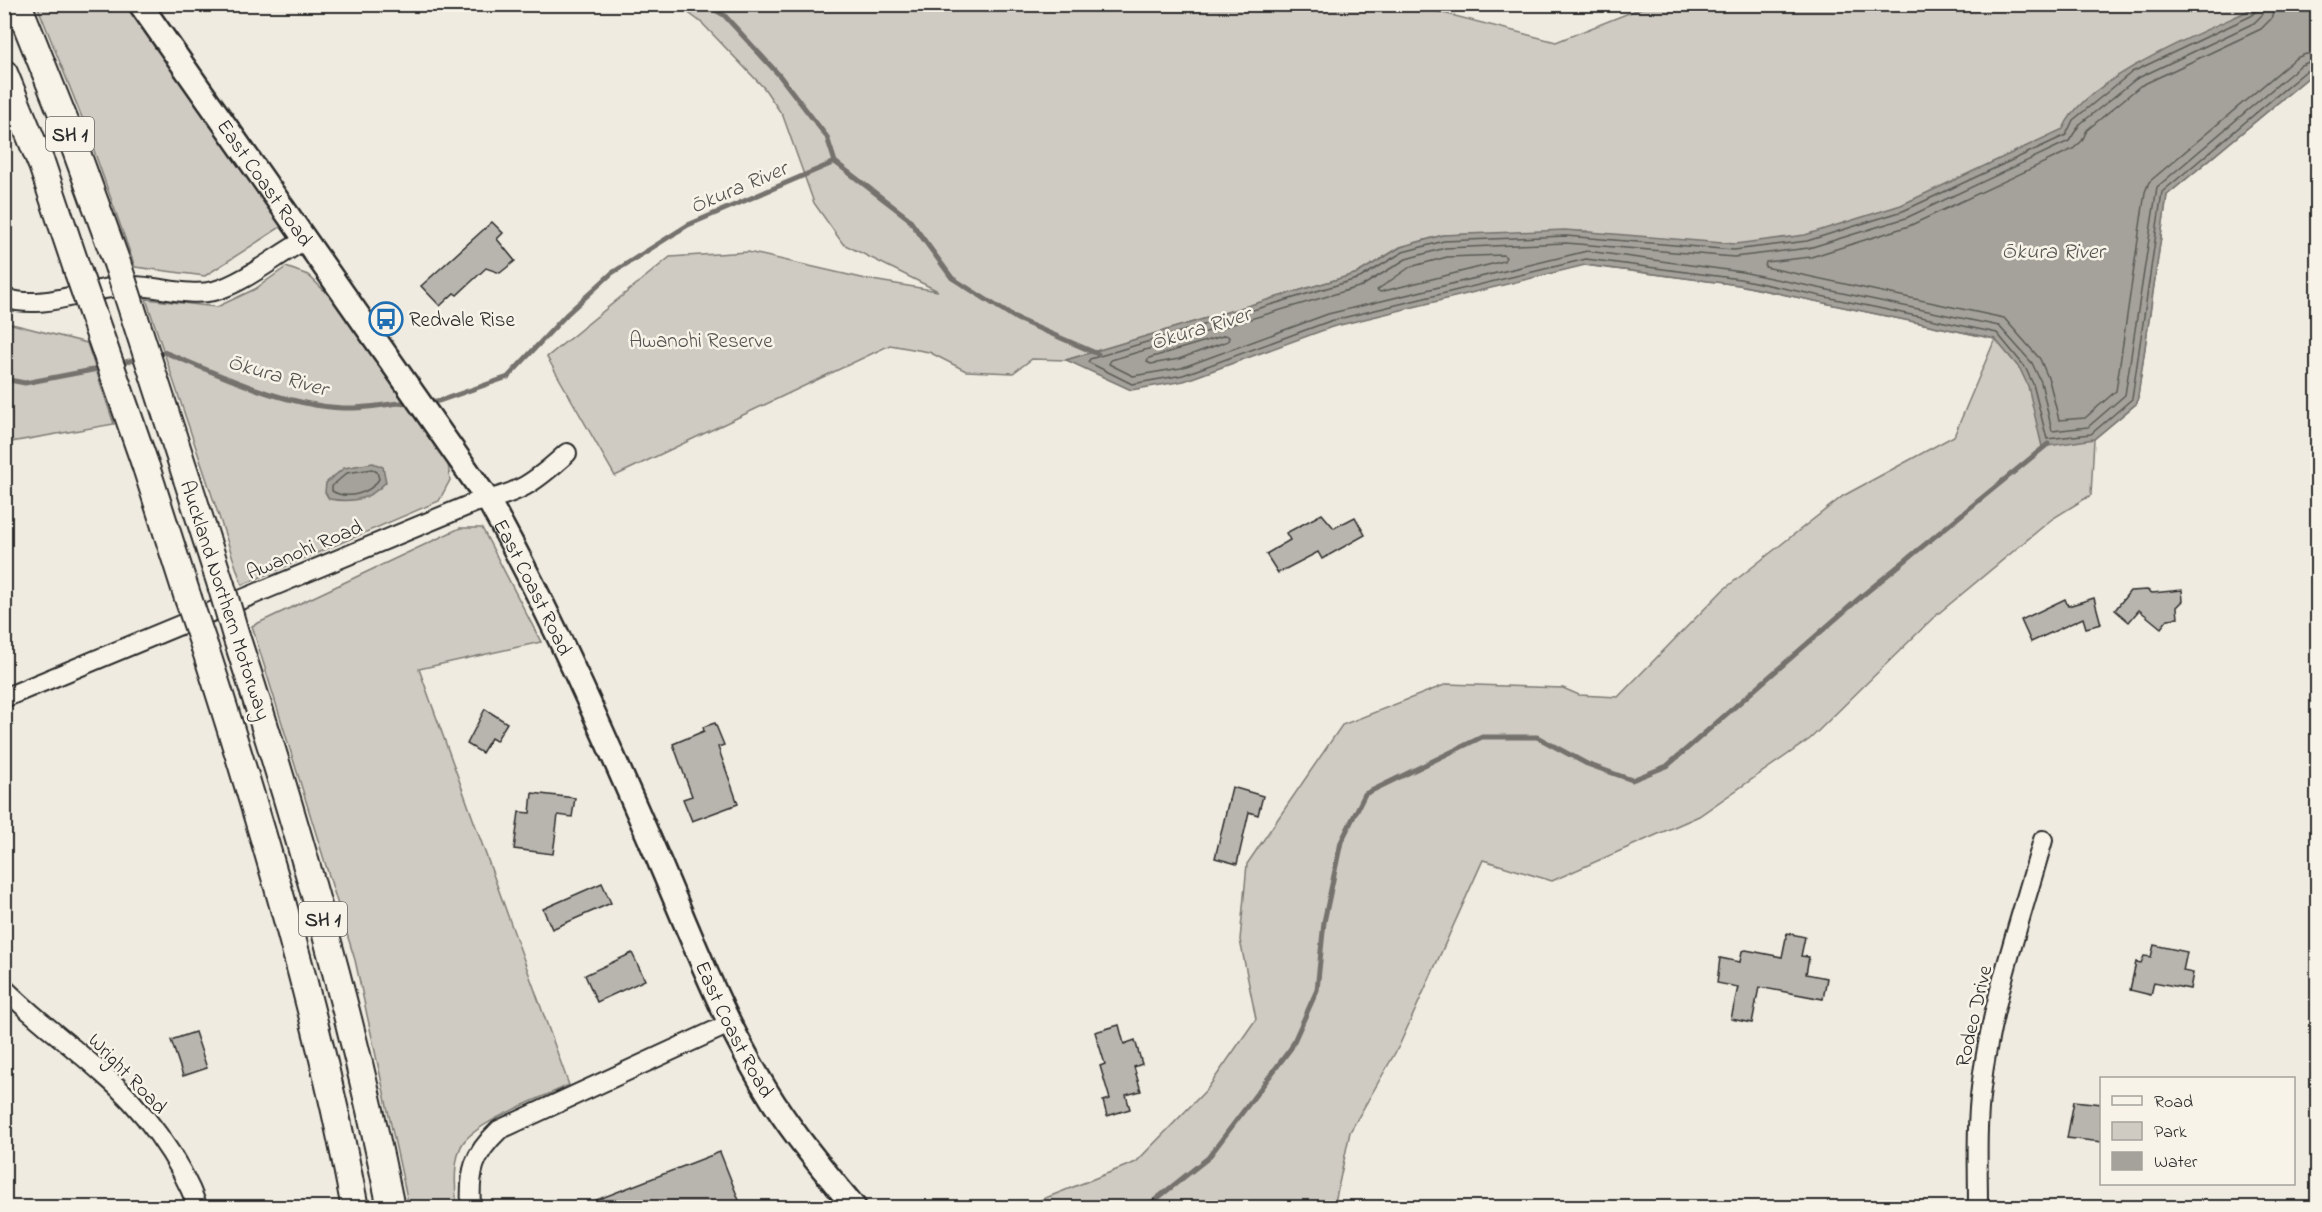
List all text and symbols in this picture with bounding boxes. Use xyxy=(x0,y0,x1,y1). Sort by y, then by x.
street label: East Coast Road xyxy=(208,114,319,254)
road number: SH 1 xyxy=(46,117,94,151)
water label: Ōkura River xyxy=(686,153,796,224)
water label: Ōkura River xyxy=(2002,237,2108,269)
water label: Ōkura River xyxy=(1147,299,1258,360)
bus stop icon: Redvale Rise xyxy=(368,301,404,337)
place label: Redvale Rise xyxy=(409,306,516,336)
park label: Awanohi Reserve xyxy=(629,327,773,357)
water label: Ōkura River xyxy=(223,347,334,407)
street label: Auckland Northern Motorway xyxy=(169,477,277,725)
street label: Awanohi Road xyxy=(242,513,368,589)
street label: East Coast Road xyxy=(484,514,578,661)
road number: SH 1 xyxy=(299,902,347,936)
street label: East Coast Road xyxy=(686,957,780,1104)
street label: Rodeo Drive xyxy=(1949,962,2001,1070)
street label: Wright Road xyxy=(79,1027,173,1123)
legend xyxy=(2100,1077,2295,1185)
text: Road xyxy=(2154,1090,2193,1116)
text: Park xyxy=(2154,1120,2187,1146)
text: Water xyxy=(2154,1150,2198,1176)

